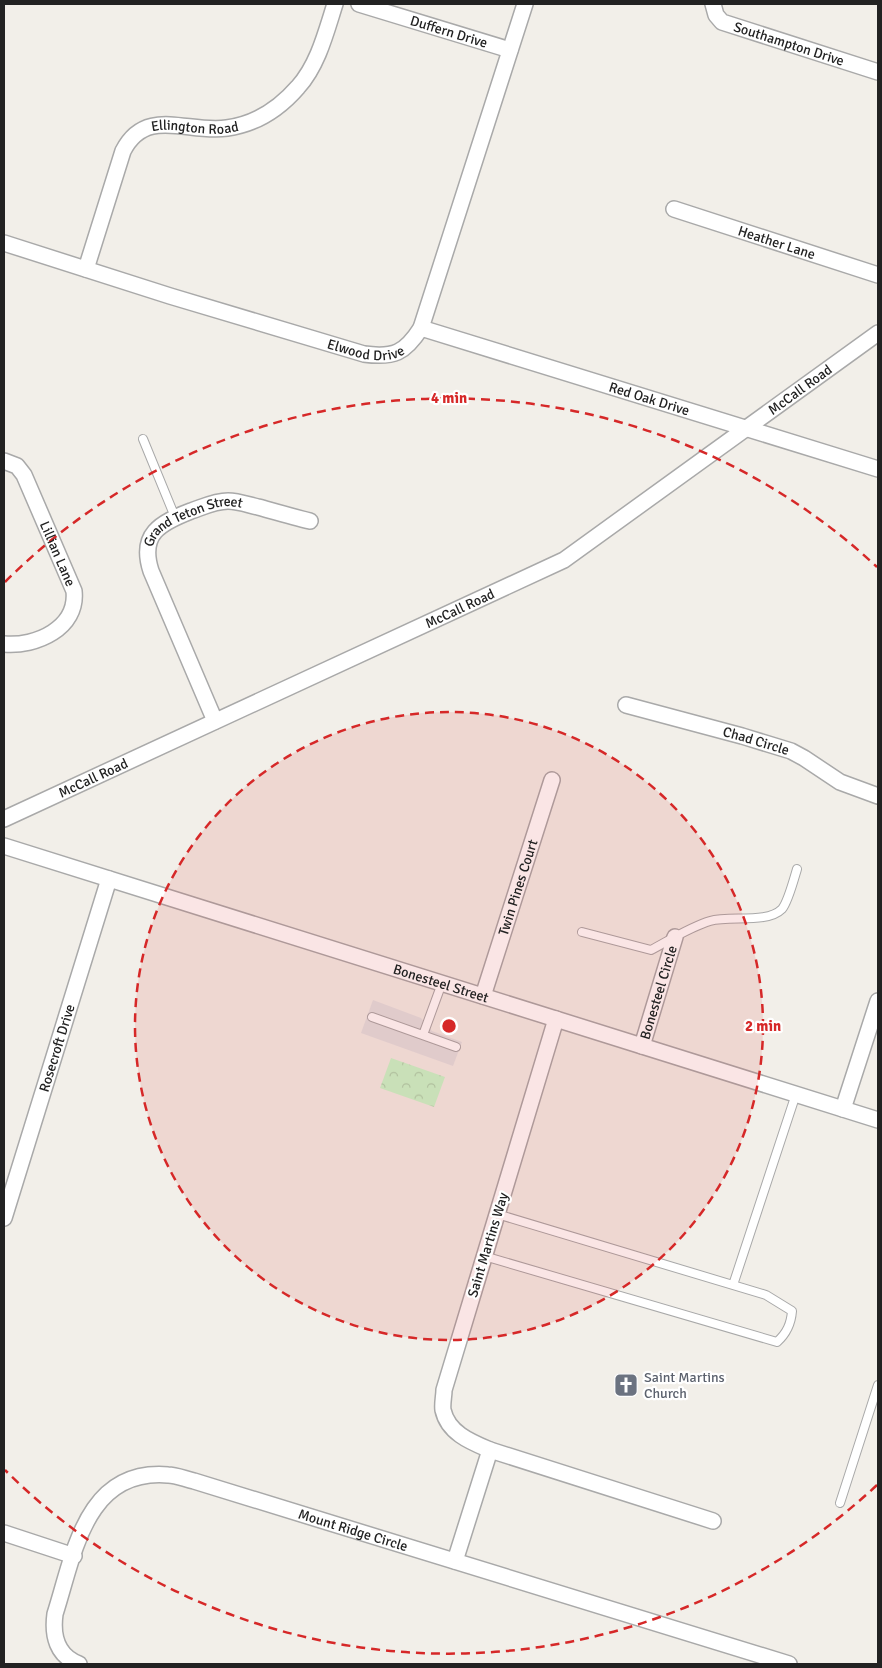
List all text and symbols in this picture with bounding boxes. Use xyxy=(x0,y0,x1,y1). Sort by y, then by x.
street label: Duffern Drive xyxy=(408,12,490,51)
street label: Southampton Drive xyxy=(732,18,846,69)
street label: Ellington Road xyxy=(150,116,240,137)
street label: Heather Lane xyxy=(736,222,818,263)
street label: Elwood Drive xyxy=(325,335,407,364)
street label: McCall Road xyxy=(765,361,835,418)
street label: Red Oak Drive xyxy=(607,378,692,419)
text: 4 min xyxy=(431,389,467,407)
street label: Grand Teton Street xyxy=(140,492,244,549)
street label: Lillian Lane xyxy=(36,518,79,589)
street label: McCall Road xyxy=(422,585,497,632)
street label: Chad Circle xyxy=(721,723,791,759)
street label: McCall Road xyxy=(56,755,130,801)
street label: Twin Pines Court xyxy=(494,837,541,938)
street label: Bonesteel Circle xyxy=(636,943,680,1041)
street label: Bonesteel Street xyxy=(391,960,491,1006)
street label: Rosecroft Drive xyxy=(35,1002,78,1094)
centre of rings xyxy=(440,1017,458,1035)
text: 2 min xyxy=(745,1017,781,1035)
street label: Saint Martins Way xyxy=(464,1190,512,1299)
place label: Saint Martins Church xyxy=(644,1369,725,1402)
church icon: Saint Martins Church xyxy=(613,1372,639,1398)
street label: Mount Ridge Circle xyxy=(296,1505,410,1555)

